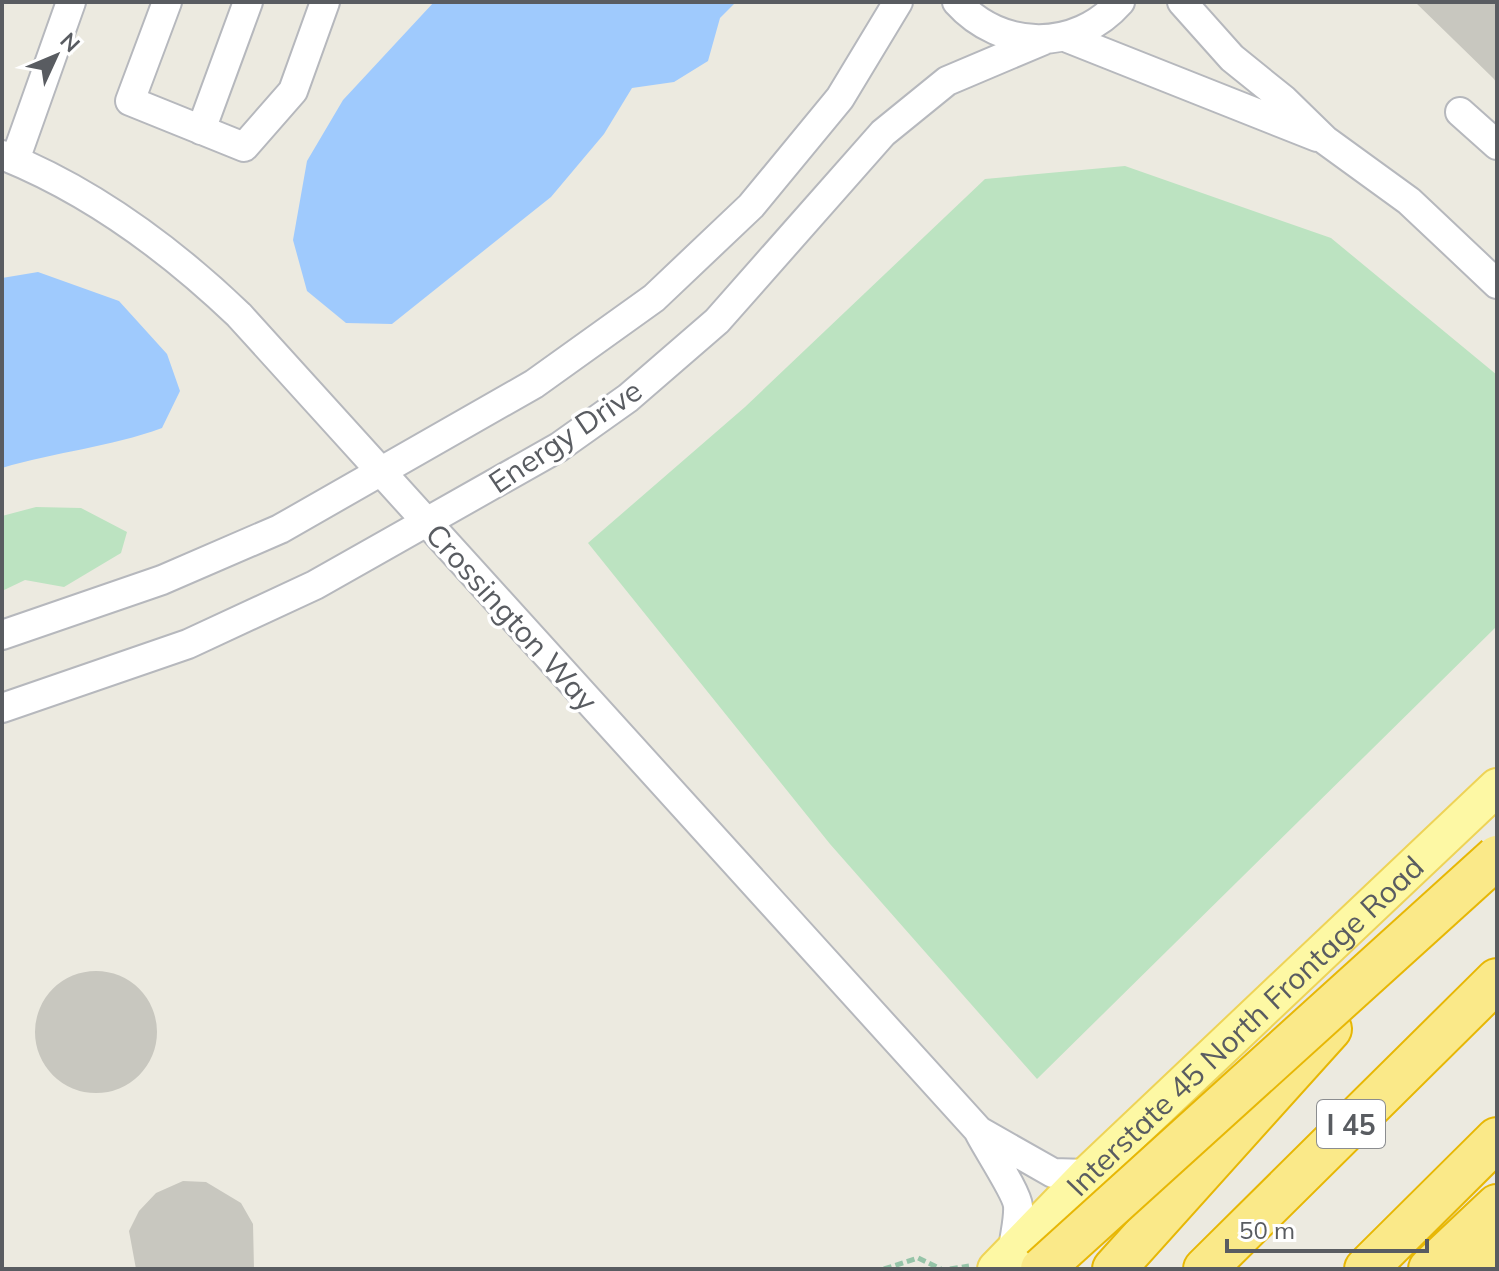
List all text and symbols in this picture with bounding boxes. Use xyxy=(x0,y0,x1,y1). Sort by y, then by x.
north arrow xyxy=(16,16,96,96)
text: N xyxy=(55,26,86,58)
street label: Energy Drive xyxy=(481,371,649,501)
street label: Crossington Way xyxy=(418,515,606,719)
street label: Interstate 45 North Frontage Road xyxy=(1058,848,1431,1204)
road number: I 45 xyxy=(1317,1100,1385,1148)
scale bar xyxy=(1227,1203,1427,1253)
text: 50 m xyxy=(1239,1215,1295,1245)

